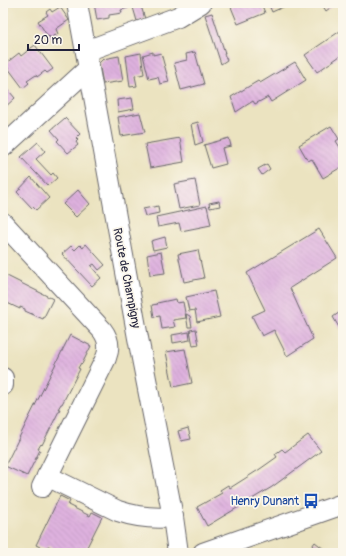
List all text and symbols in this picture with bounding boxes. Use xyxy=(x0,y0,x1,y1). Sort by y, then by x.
scale bar xyxy=(28,26,79,52)
text: 20 m xyxy=(34,33,63,48)
street label: Route de Champigny xyxy=(109,227,144,330)
bus stop icon: Henry Dunant xyxy=(302,492,320,510)
place label: Henry Dunant xyxy=(231,494,299,509)

